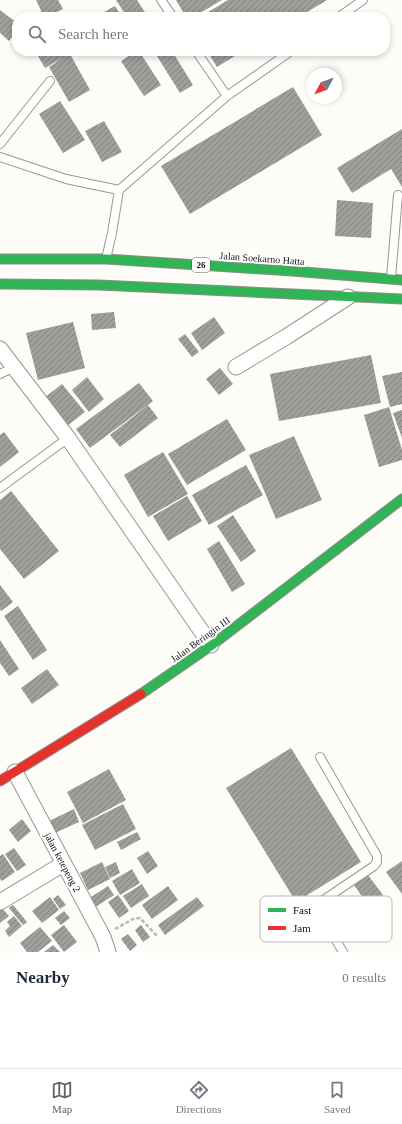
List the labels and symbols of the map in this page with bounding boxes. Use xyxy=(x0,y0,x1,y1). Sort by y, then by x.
north arrow xyxy=(306,68,342,104)
street label: Jalan Soekarno Hatta xyxy=(219,250,305,267)
road number: 26 xyxy=(192,258,210,272)
street label: Jalan Beringin III xyxy=(169,614,232,665)
street label: jalan ketepeng 2 xyxy=(42,830,83,894)
legend xyxy=(260,896,392,942)
text: Fast xyxy=(293,904,311,916)
text: Jam xyxy=(293,922,311,934)

